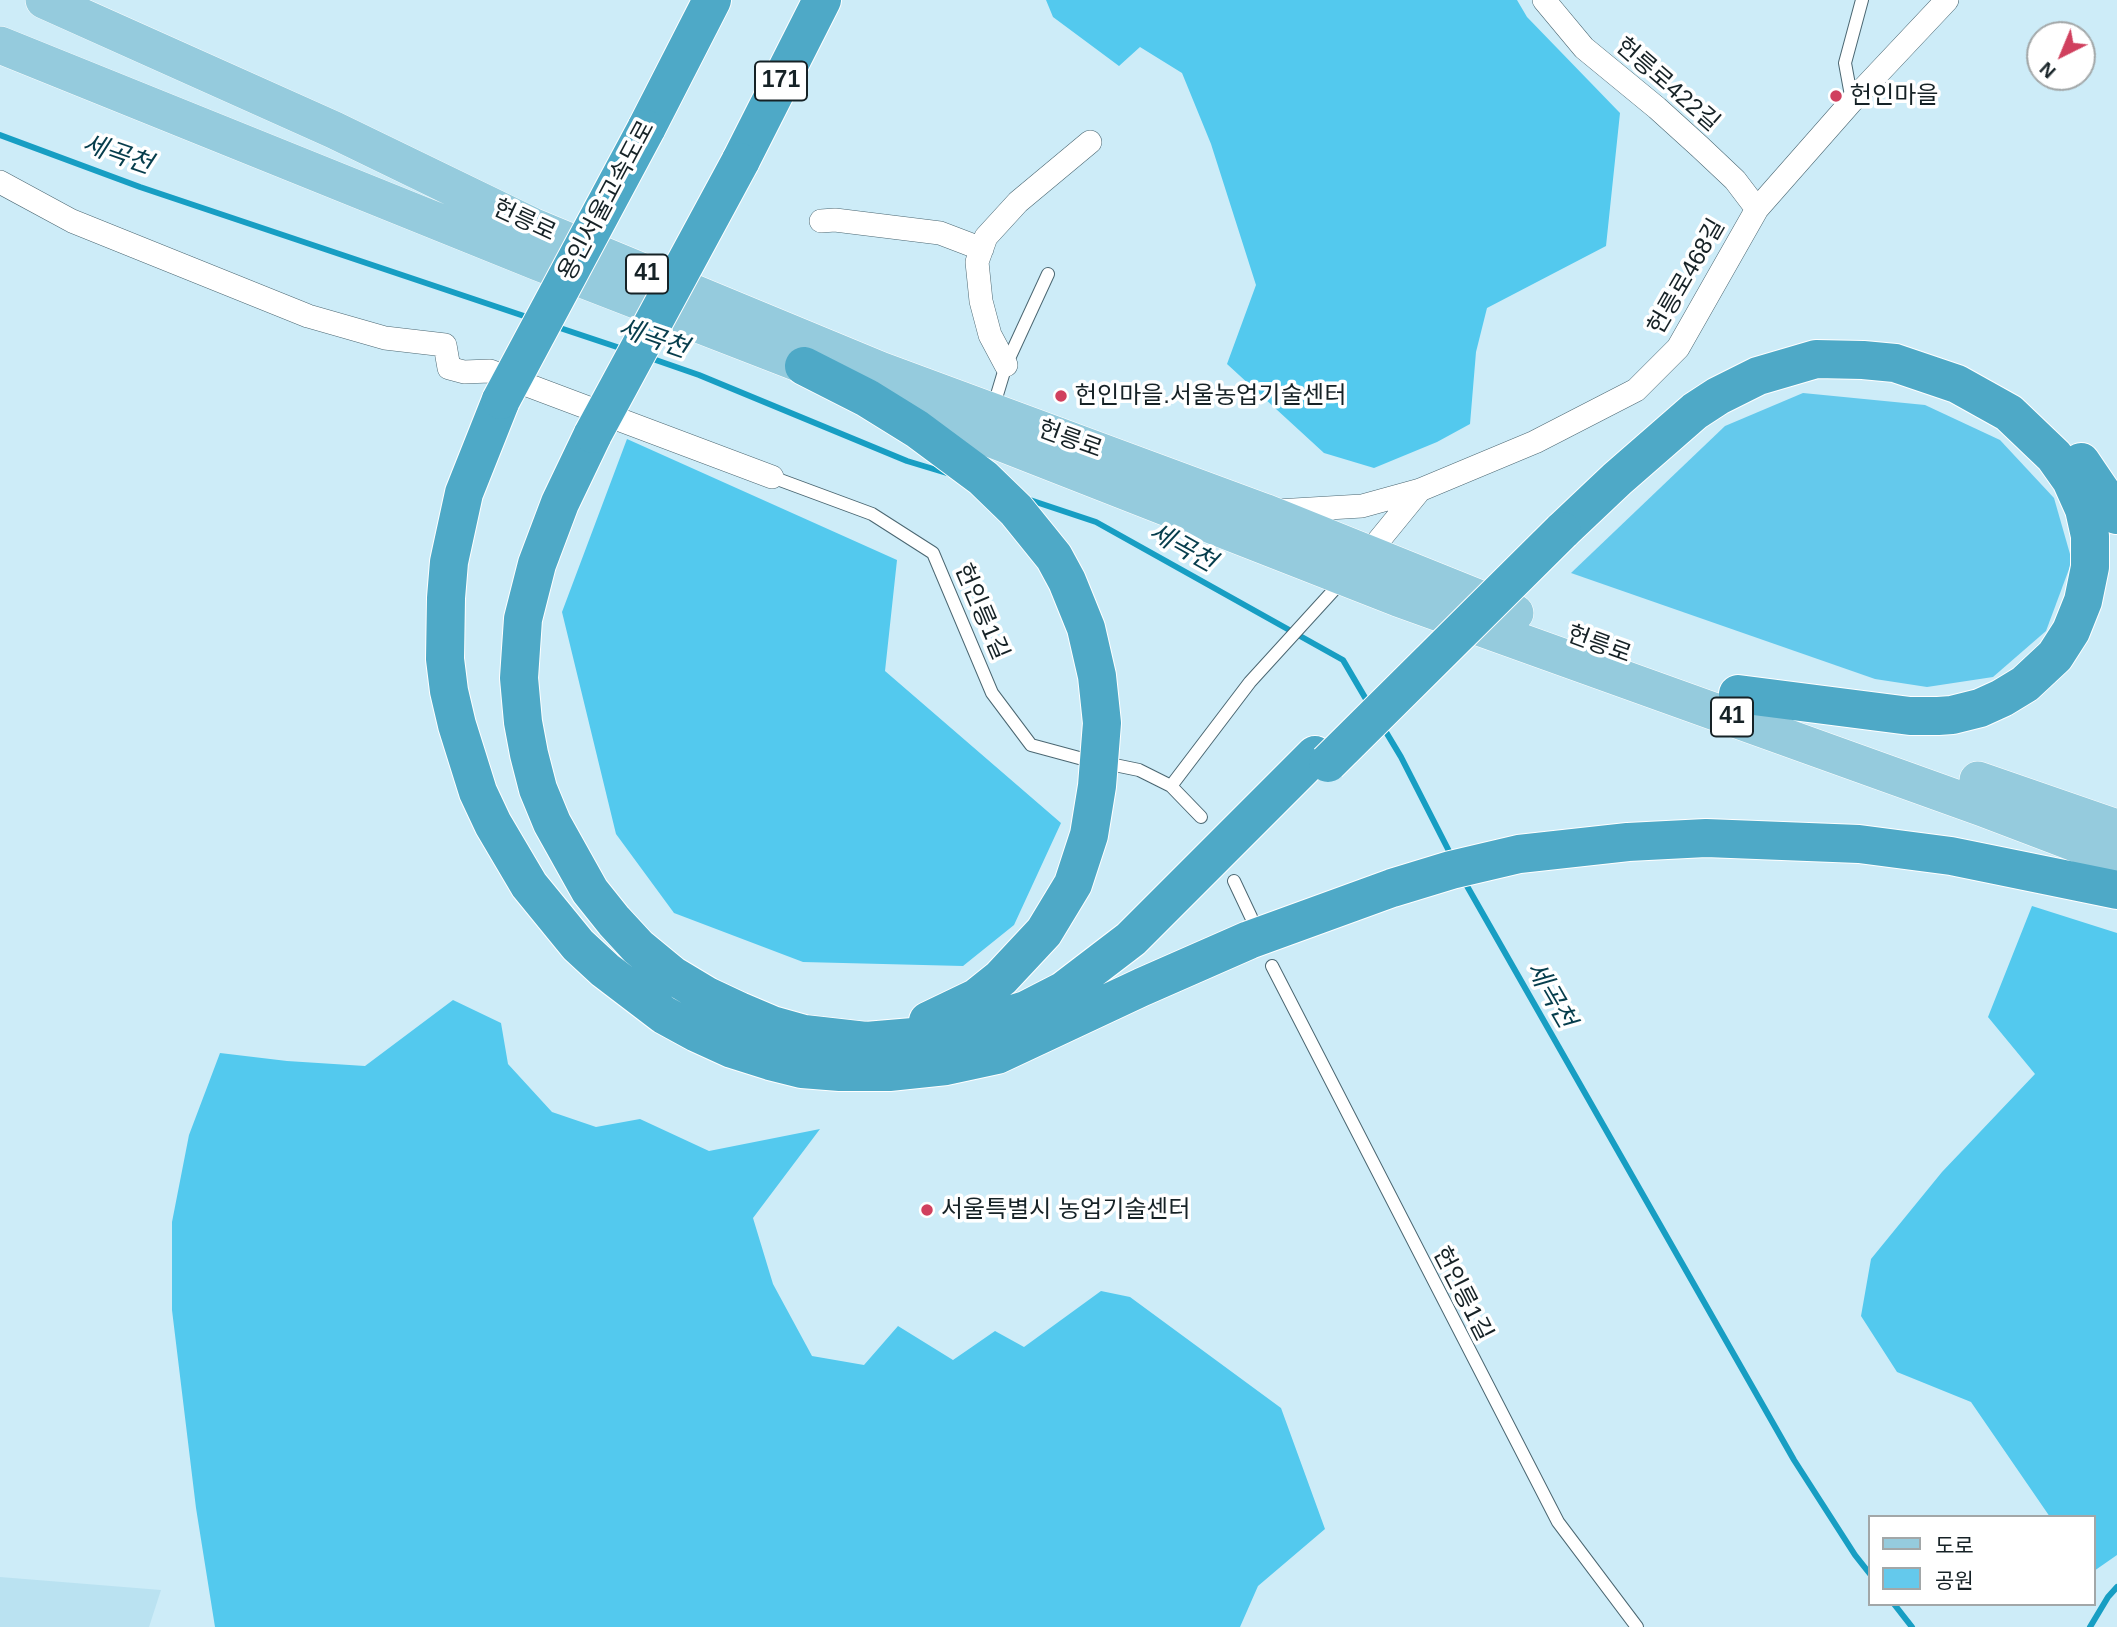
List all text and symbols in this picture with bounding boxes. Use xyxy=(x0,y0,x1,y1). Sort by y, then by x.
north arrow xyxy=(2026,21,2096,91)
street label: 헌릉로422길 xyxy=(1609,32,1725,138)
text: N xyxy=(2036,58,2060,83)
road number: 171 xyxy=(755,61,807,100)
place label: 헌인마을 xyxy=(1850,82,1938,110)
marker: 헌인마을 xyxy=(1828,88,1844,104)
street label: 용인서울고속도로 xyxy=(553,116,661,286)
water label: 세곡천 xyxy=(78,129,156,181)
street label: 헌릉로 xyxy=(488,194,560,248)
street label: 헌릉로468길 xyxy=(1642,214,1732,340)
road number: 41 xyxy=(626,255,668,294)
water label: 세곡천 xyxy=(614,313,692,365)
place label: 헌인마을.서울농업기술센터 xyxy=(1075,382,1347,410)
marker: 헌인마을.서울농업기술센터 xyxy=(1053,388,1069,404)
street label: 헌릉로 xyxy=(1034,415,1106,465)
water label: 세곡천 xyxy=(1143,517,1221,579)
street label: 헌인릉1길 xyxy=(948,560,1014,664)
street label: 헌릉로 xyxy=(1563,620,1635,670)
road number: 41 xyxy=(1711,698,1753,736)
water label: 세곡천 xyxy=(1519,956,1581,1034)
place label: 서울특별시 농업기술센터 xyxy=(941,1196,1191,1224)
marker: 서울특별시 농업기술센터 xyxy=(919,1202,935,1218)
street label: 헌인릉1길 xyxy=(1426,1242,1498,1346)
legend xyxy=(1868,1515,2096,1606)
text: 도로 xyxy=(1935,1534,1974,1557)
text: 공원 xyxy=(1935,1569,1974,1592)

